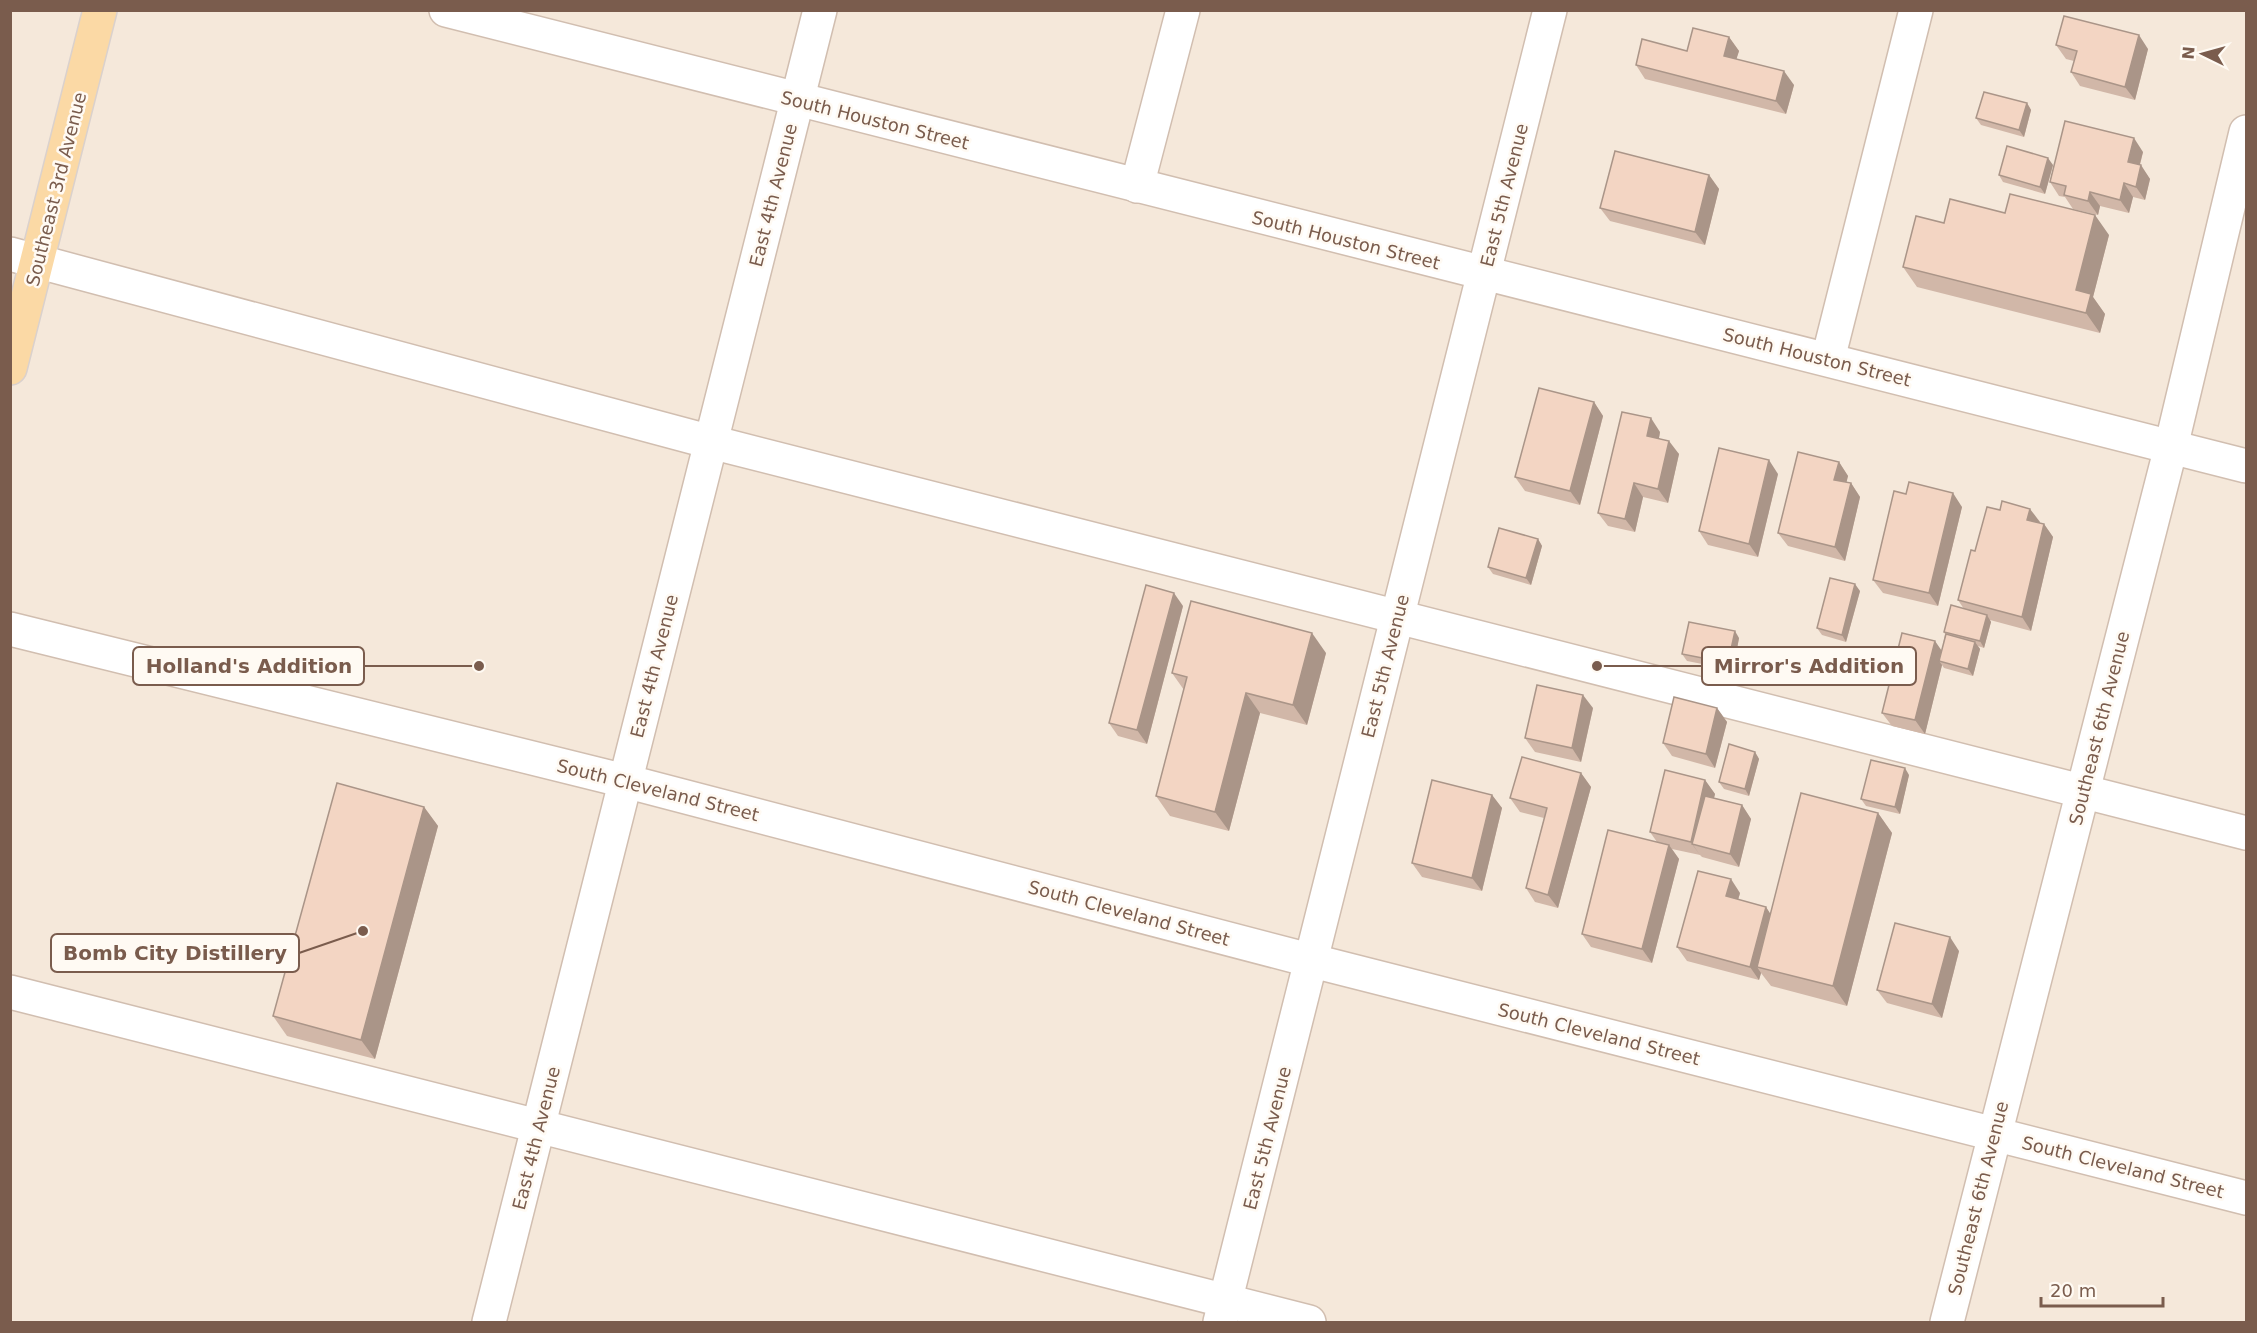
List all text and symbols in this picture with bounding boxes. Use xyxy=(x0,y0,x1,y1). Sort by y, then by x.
north arrow xyxy=(2173,24,2233,84)
text: N xyxy=(2179,45,2199,60)
street label: South Houston Street xyxy=(779,86,971,154)
street label: Southeast 3rd Avenue xyxy=(22,90,90,288)
street label: East 4th Avenue xyxy=(745,121,801,269)
street label: East 5th Avenue xyxy=(1476,121,1532,269)
street label: South Houston Street xyxy=(1250,206,1442,274)
street label: South Houston Street xyxy=(1721,323,1913,391)
street label: East 4th Avenue xyxy=(626,592,682,740)
street label: East 5th Avenue xyxy=(1357,592,1413,740)
street label: Southeast 6th Avenue xyxy=(2065,629,2133,827)
callout: Holland's Addition xyxy=(133,647,364,685)
callout: Mirror's Addition xyxy=(1702,647,1916,685)
text: Holland's Addition xyxy=(146,654,352,678)
text: Mirror's Addition xyxy=(1714,654,1904,678)
street label: South Cleveland Street xyxy=(555,755,761,825)
street label: South Cleveland Street xyxy=(1026,876,1232,950)
callout: Bomb City Distillery xyxy=(51,934,299,972)
text: Bomb City Distillery xyxy=(63,941,287,965)
street label: South Cleveland Street xyxy=(1496,999,1702,1069)
street label: East 4th Avenue xyxy=(508,1064,564,1212)
street label: East 5th Avenue xyxy=(1239,1064,1295,1212)
street label: Southeast 6th Avenue xyxy=(1944,1099,2012,1297)
street label: South Cleveland Street xyxy=(2020,1132,2226,1202)
scale bar xyxy=(2041,1270,2162,1308)
text: 20 m xyxy=(2050,1280,2096,1301)

